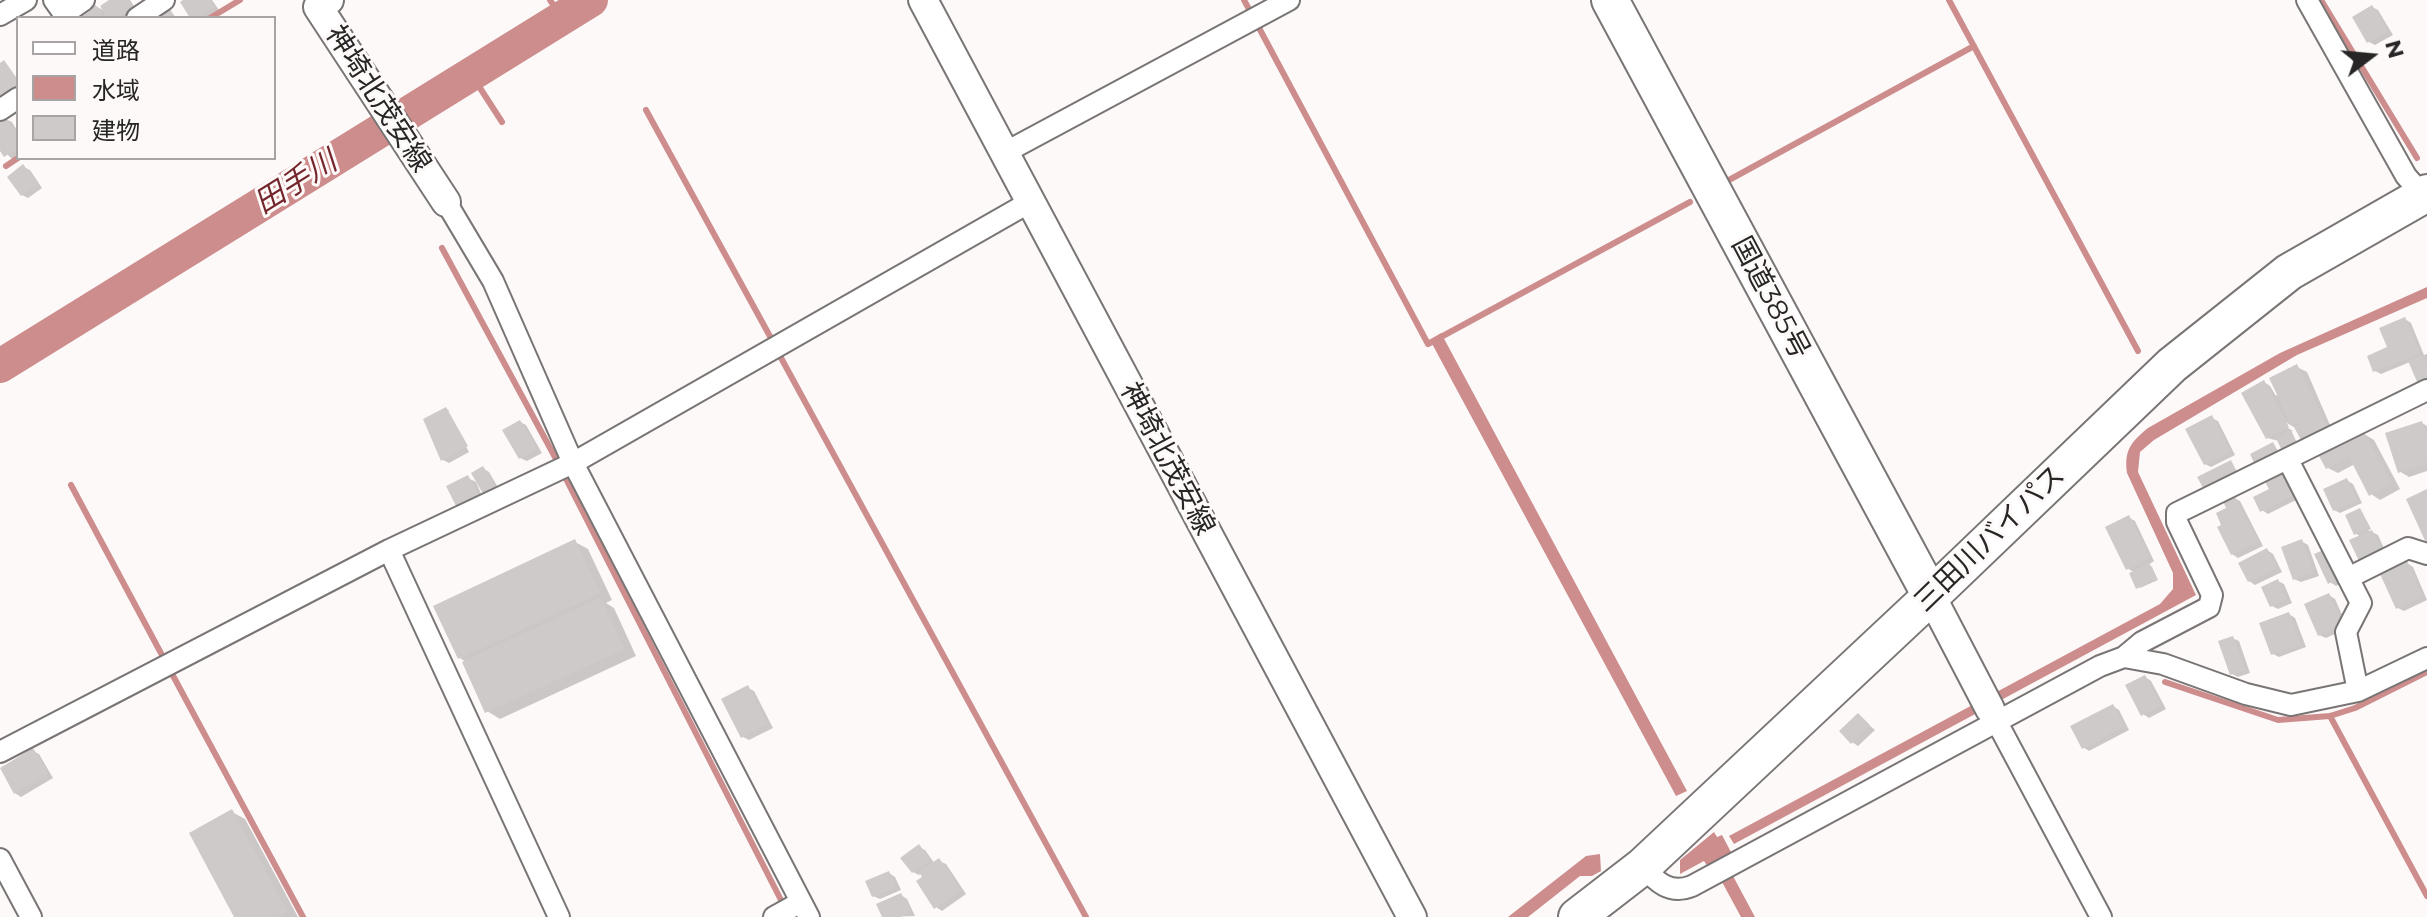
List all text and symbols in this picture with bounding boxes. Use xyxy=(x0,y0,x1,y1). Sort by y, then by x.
legend xyxy=(16,16,276,160)
north arrow xyxy=(2331,16,2411,96)
street label: 神埼北茂安線 xyxy=(318,19,438,179)
text: 道路 xyxy=(92,36,140,65)
text: N xyxy=(2379,37,2410,62)
text: 水域 xyxy=(92,76,140,105)
text: 建物 xyxy=(92,116,140,145)
water label: 田手川 xyxy=(248,144,344,222)
street label: 国道385号 xyxy=(1724,231,1816,365)
street label: 神埼北茂安線 xyxy=(1113,377,1221,541)
street label: 三田川バイパス xyxy=(1908,459,2072,619)

